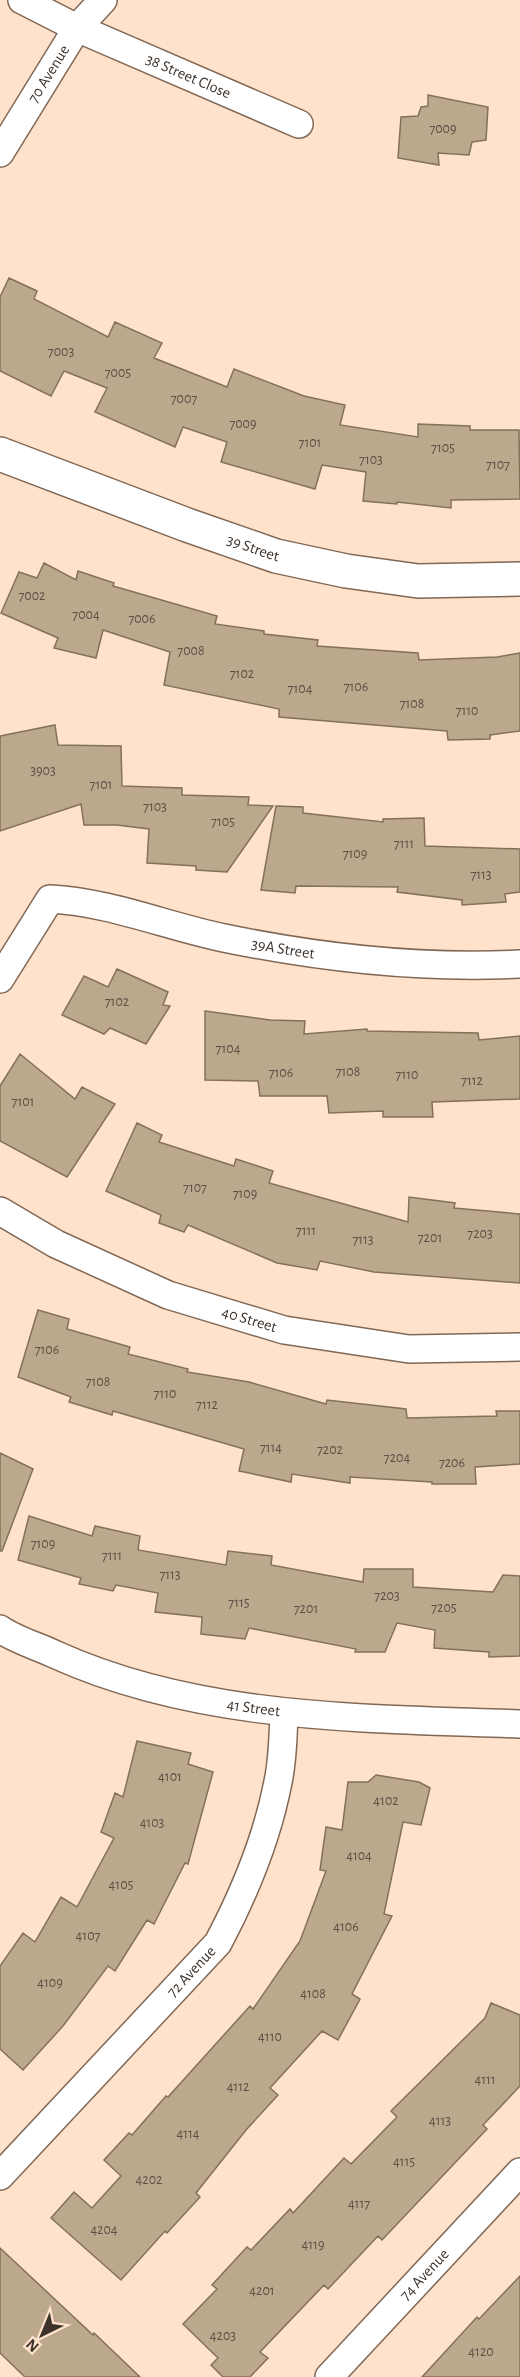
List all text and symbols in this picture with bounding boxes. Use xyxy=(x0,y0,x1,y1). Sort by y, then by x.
street label: 70 Avenue xyxy=(25,42,72,105)
street label: 38 Street Close xyxy=(144,51,233,101)
house number: 7009 xyxy=(429,122,457,136)
house number: 7003 xyxy=(48,345,74,359)
house number: 7005 xyxy=(105,366,131,380)
house number: 7007 xyxy=(171,392,197,406)
house number: 7009 xyxy=(229,417,257,431)
house number: 7101 xyxy=(299,436,321,450)
house number: 7105 xyxy=(431,441,455,455)
house number: 7103 xyxy=(359,453,383,467)
house number: 7107 xyxy=(486,458,510,472)
street label: 39 Street xyxy=(225,532,281,564)
house number: 7002 xyxy=(19,589,46,603)
house number: 7004 xyxy=(72,608,100,622)
house number: 7006 xyxy=(128,612,156,626)
house number: 7008 xyxy=(177,644,205,658)
house number: 7102 xyxy=(230,667,254,681)
house number: 7106 xyxy=(344,680,368,694)
house number: 7104 xyxy=(288,682,313,696)
house number: 7108 xyxy=(400,697,424,711)
house number: 7110 xyxy=(456,704,478,718)
house number: 3903 xyxy=(30,764,56,778)
house number: 7101 xyxy=(90,778,112,792)
house number: 7103 xyxy=(143,800,167,814)
house number: 7105 xyxy=(211,815,235,829)
house number: 7111 xyxy=(394,837,414,851)
house number: 7109 xyxy=(343,847,367,861)
house number: 7113 xyxy=(470,868,492,882)
street label: 39A Street xyxy=(250,936,316,962)
house number: 7102 xyxy=(105,995,129,1009)
house number: 7104 xyxy=(216,1042,241,1056)
house number: 7108 xyxy=(336,1065,360,1079)
house number: 7106 xyxy=(269,1066,293,1080)
house number: 7110 xyxy=(396,1068,418,1082)
house number: 7112 xyxy=(461,1074,483,1088)
house number: 7101 xyxy=(12,1095,34,1109)
house number: 7107 xyxy=(183,1181,207,1195)
house number: 7109 xyxy=(233,1187,257,1201)
house number: 7111 xyxy=(296,1224,316,1238)
house number: 7203 xyxy=(467,1227,493,1241)
house number: 7201 xyxy=(418,1231,442,1245)
house number: 7113 xyxy=(352,1233,374,1247)
street label: 40 Street xyxy=(220,1304,279,1335)
house number: 7106 xyxy=(35,1343,59,1357)
house number: 7108 xyxy=(86,1375,110,1389)
house number: 7110 xyxy=(154,1387,176,1401)
house number: 7112 xyxy=(196,1398,218,1412)
house number: 7114 xyxy=(260,1441,282,1455)
house number: 7202 xyxy=(317,1443,343,1457)
house number: 7204 xyxy=(384,1451,410,1465)
house number: 7206 xyxy=(439,1456,465,1470)
house number: 7109 xyxy=(31,1537,55,1551)
house number: 7111 xyxy=(102,1549,122,1563)
house number: 7113 xyxy=(159,1568,181,1582)
house number: 7203 xyxy=(374,1589,400,1603)
house number: 7115 xyxy=(228,1596,250,1610)
house number: 7205 xyxy=(431,1601,457,1615)
house number: 7201 xyxy=(294,1602,318,1616)
street label: 41 Street xyxy=(226,1696,281,1719)
house number: 4101 xyxy=(158,1770,182,1784)
house number: 4102 xyxy=(373,1794,399,1808)
house number: 4103 xyxy=(140,1816,165,1830)
house number: 4104 xyxy=(346,1849,372,1863)
house number: 4105 xyxy=(109,1878,134,1892)
house number: 4106 xyxy=(333,1920,359,1934)
house number: 4107 xyxy=(76,1929,101,1943)
street label: 72 Avenue xyxy=(164,1943,219,2000)
house number: 4109 xyxy=(37,1976,63,1990)
house number: 4108 xyxy=(300,1987,326,2001)
house number: 4110 xyxy=(258,2030,282,2044)
house number: 4111 xyxy=(474,2073,496,2087)
house number: 4112 xyxy=(227,2080,249,2094)
house number: 4113 xyxy=(429,2114,451,2128)
house number: 4114 xyxy=(176,2127,200,2141)
house number: 4115 xyxy=(393,2155,415,2169)
house number: 4202 xyxy=(136,2173,162,2187)
house number: 4117 xyxy=(348,2197,370,2211)
house number: 4204 xyxy=(90,2223,118,2237)
house number: 4119 xyxy=(302,2238,324,2252)
street label: 74 Avenue xyxy=(397,2246,452,2303)
house number: 4201 xyxy=(249,2284,275,2298)
north arrow xyxy=(12,2305,72,2365)
house number: 4203 xyxy=(210,2329,236,2343)
text: N xyxy=(23,2336,42,2355)
house number: 4120 xyxy=(468,2345,494,2359)

